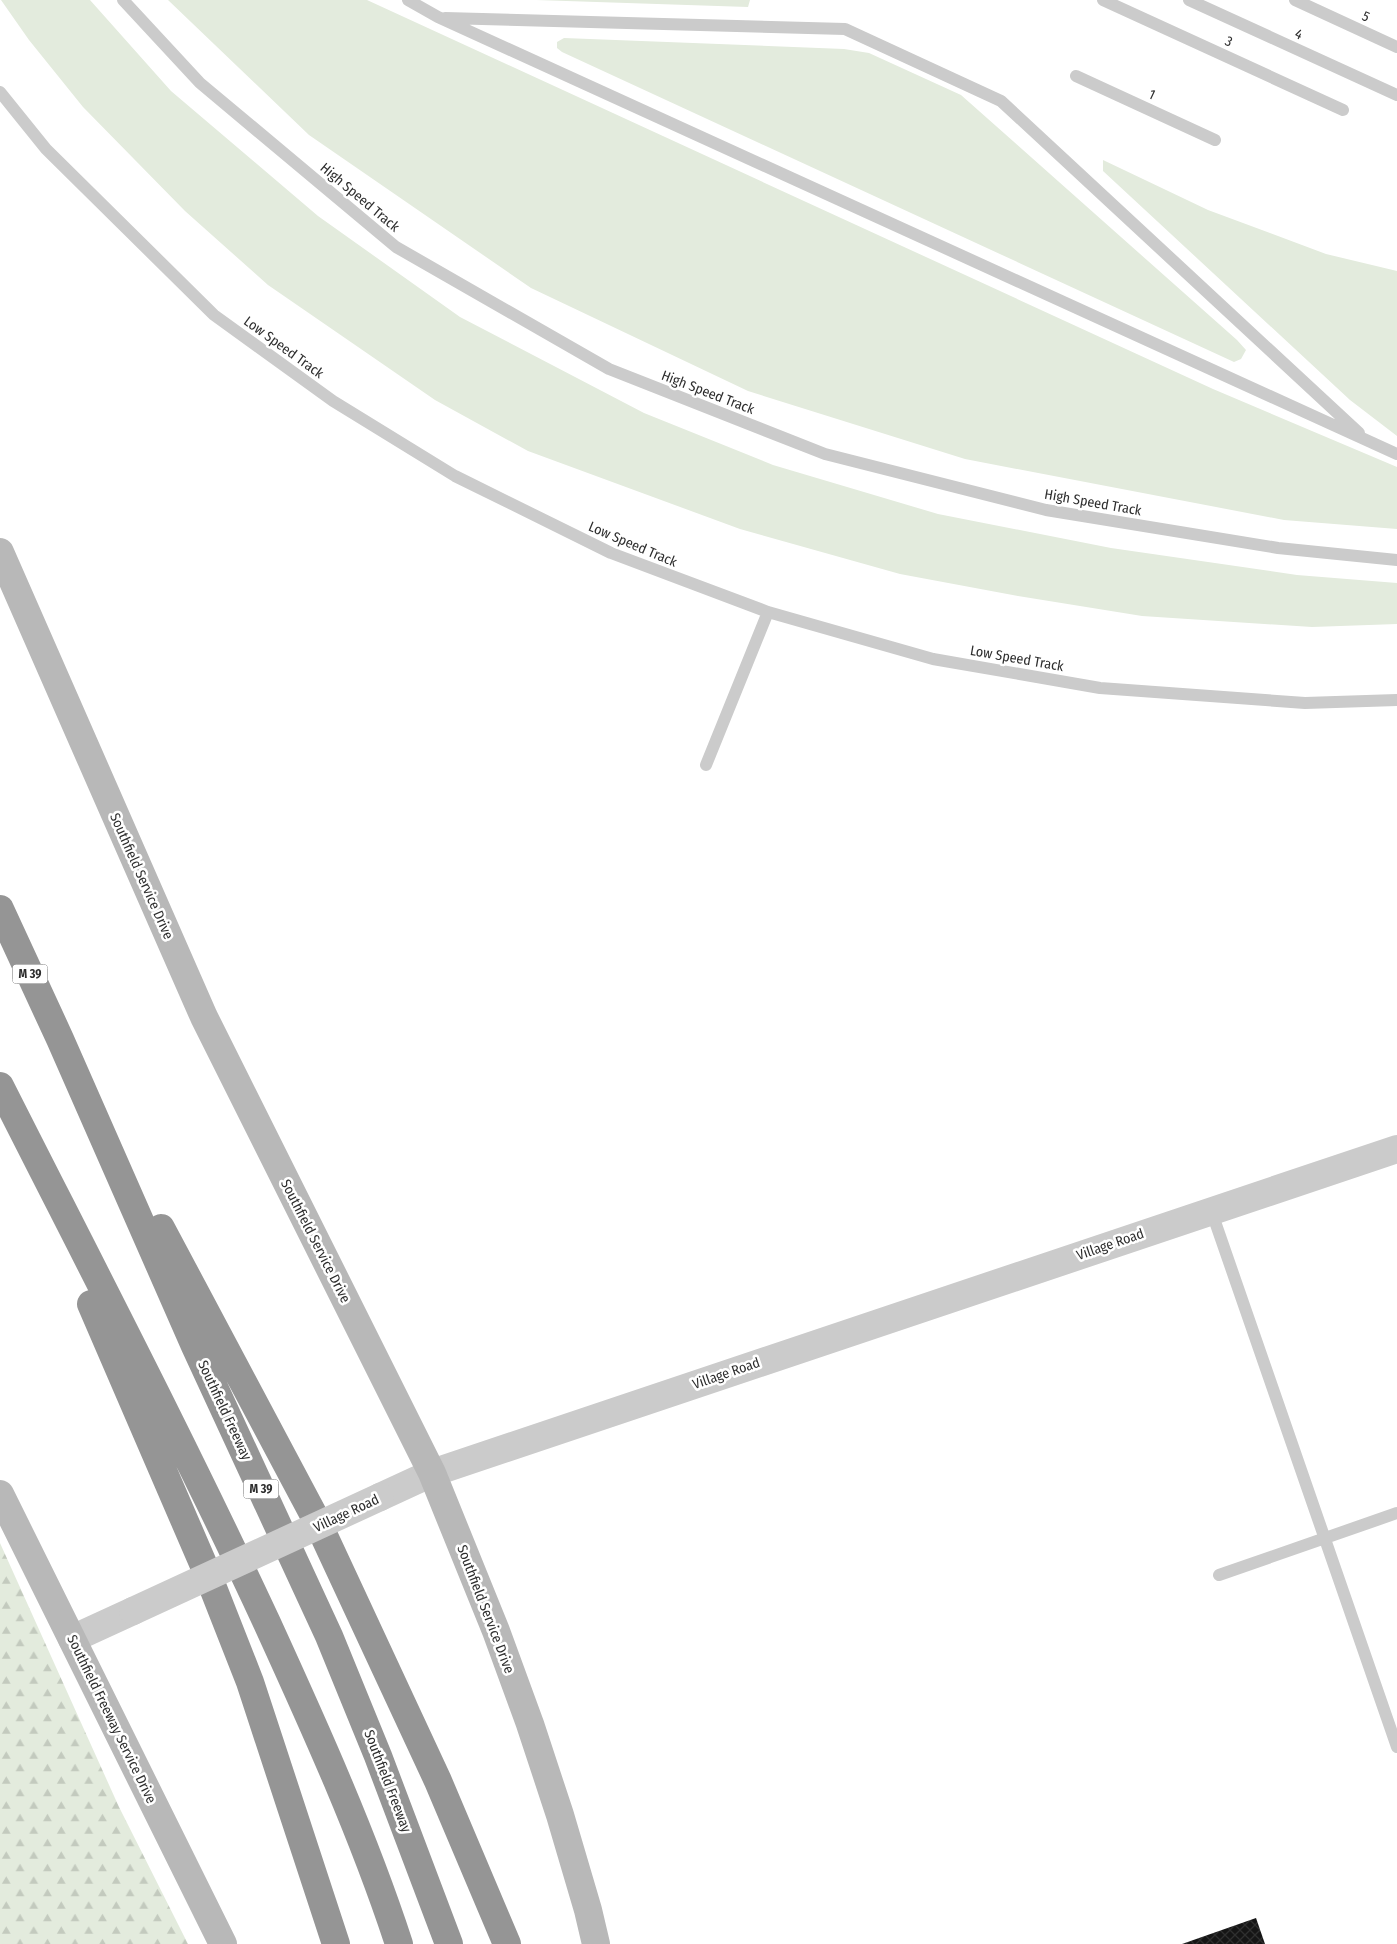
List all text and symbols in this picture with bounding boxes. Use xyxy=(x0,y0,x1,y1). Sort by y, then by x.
street label: 5 xyxy=(1359,7,1372,26)
street label: 4 xyxy=(1292,25,1306,44)
street label: 3 xyxy=(1222,32,1235,50)
street label: 1 xyxy=(1146,86,1158,103)
street label: High Speed Track xyxy=(317,159,403,236)
street label: Low Speed Track xyxy=(240,313,327,382)
street label: High Speed Track xyxy=(659,367,757,418)
street label: High Speed Track xyxy=(1043,486,1143,519)
street label: Low Speed Track xyxy=(586,518,680,571)
street label: Low Speed Track xyxy=(969,642,1065,675)
street label: Southfield Service Drive xyxy=(106,810,177,942)
road number: M 39 xyxy=(12,964,48,984)
street label: Southfield Service Drive xyxy=(277,1177,354,1306)
street label: Village Road xyxy=(1074,1225,1146,1264)
street label: Village Road xyxy=(690,1354,762,1393)
street label: Southfield Freeway xyxy=(194,1358,255,1463)
road number: M 39 xyxy=(244,1480,278,1498)
street label: Village Road xyxy=(311,1491,382,1536)
street label: Southfield Service Drive xyxy=(453,1542,518,1676)
street label: Southfield Freeway Service Drive xyxy=(63,1632,160,1806)
street label: Southfield Freeway xyxy=(360,1728,415,1835)

